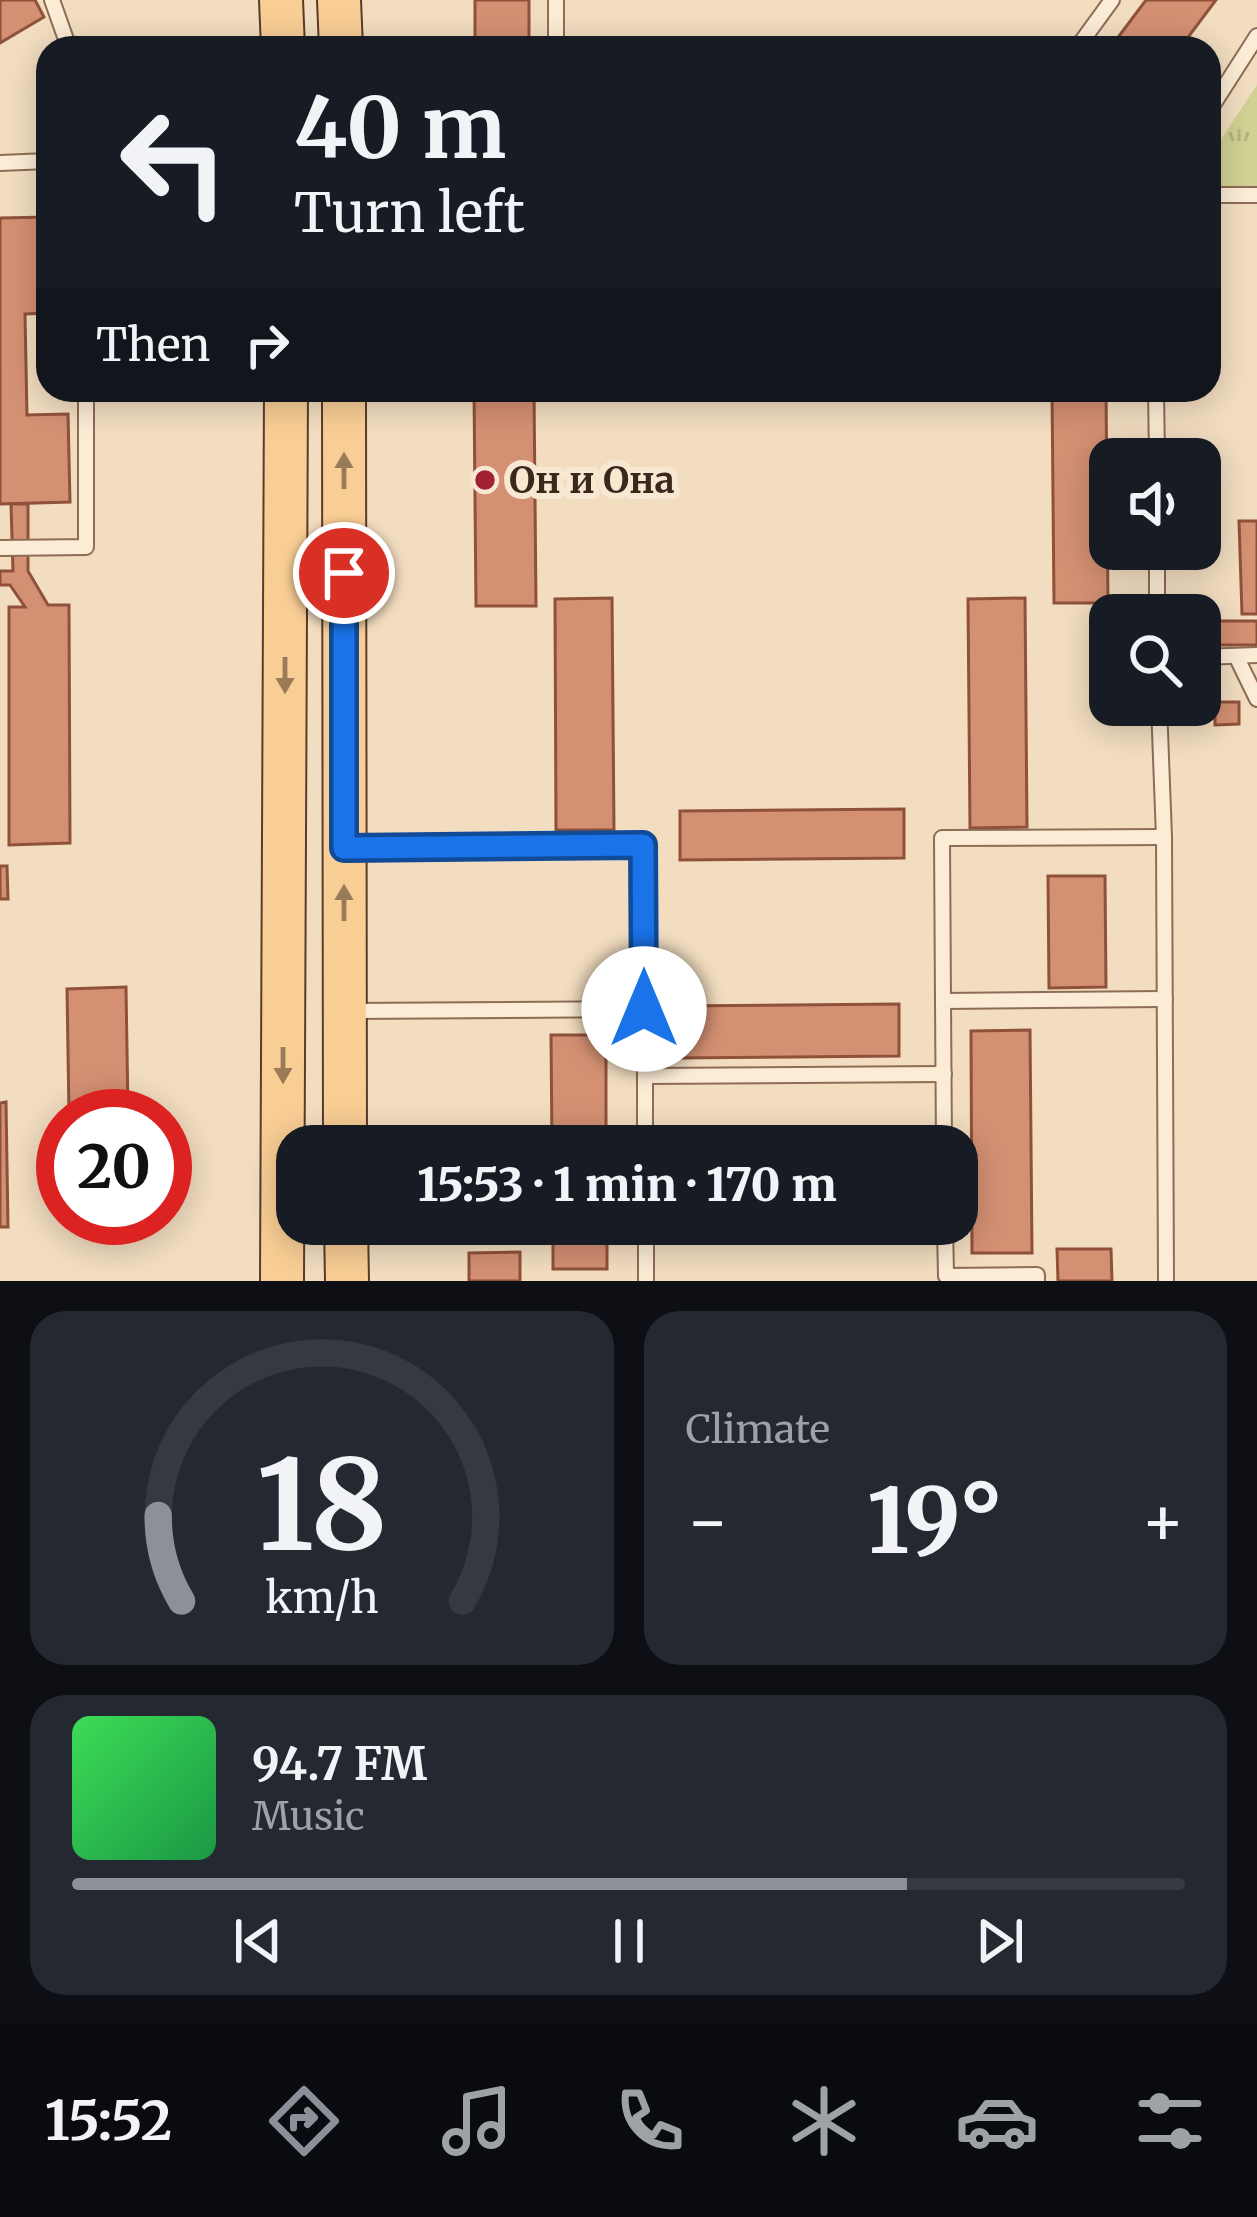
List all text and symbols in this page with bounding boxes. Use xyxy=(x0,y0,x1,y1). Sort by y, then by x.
text: 40 m xyxy=(294,75,506,181)
icon: left xyxy=(96,84,252,240)
text: Turn left xyxy=(294,179,525,247)
icon: right xyxy=(234,312,300,378)
text: Then xyxy=(96,317,210,373)
map controls xyxy=(1089,438,1221,726)
button: sound xyxy=(1089,438,1221,570)
one-way arrow xyxy=(334,451,354,489)
place label: Он и Она xyxy=(509,458,675,503)
marker: Он и Она xyxy=(472,467,498,493)
pin xyxy=(293,522,395,624)
icon: arrive xyxy=(311,540,377,606)
button: search xyxy=(1089,594,1221,726)
one-way arrow xyxy=(275,657,295,695)
one-way arrow xyxy=(334,883,354,921)
position arrow xyxy=(581,946,707,1072)
one-way arrow xyxy=(273,1047,293,1085)
speed limit sign: 20 xyxy=(36,1089,192,1245)
text: 15:53 · 1 min · 170 m xyxy=(417,1157,837,1213)
text: Climate xyxy=(686,1405,830,1454)
text: 18 xyxy=(256,1427,388,1584)
text: 19° xyxy=(867,1464,1003,1578)
text: − xyxy=(686,1480,730,1563)
text: + xyxy=(1141,1480,1185,1563)
text: km/h xyxy=(265,1571,379,1625)
text: 94.7 FM xyxy=(252,1736,427,1792)
text: Music xyxy=(252,1792,365,1841)
icon: previous xyxy=(225,1908,291,1974)
icon: pause xyxy=(596,1908,662,1974)
icon: next xyxy=(967,1908,1033,1974)
icon: directions xyxy=(262,2079,346,2163)
icon: music xyxy=(435,2079,519,2163)
icon: phone xyxy=(608,2079,692,2163)
icon: climate xyxy=(782,2079,866,2163)
icon: car xyxy=(955,2079,1039,2163)
icon: filters xyxy=(1128,2079,1212,2163)
text: 15:52 xyxy=(45,2087,172,2155)

